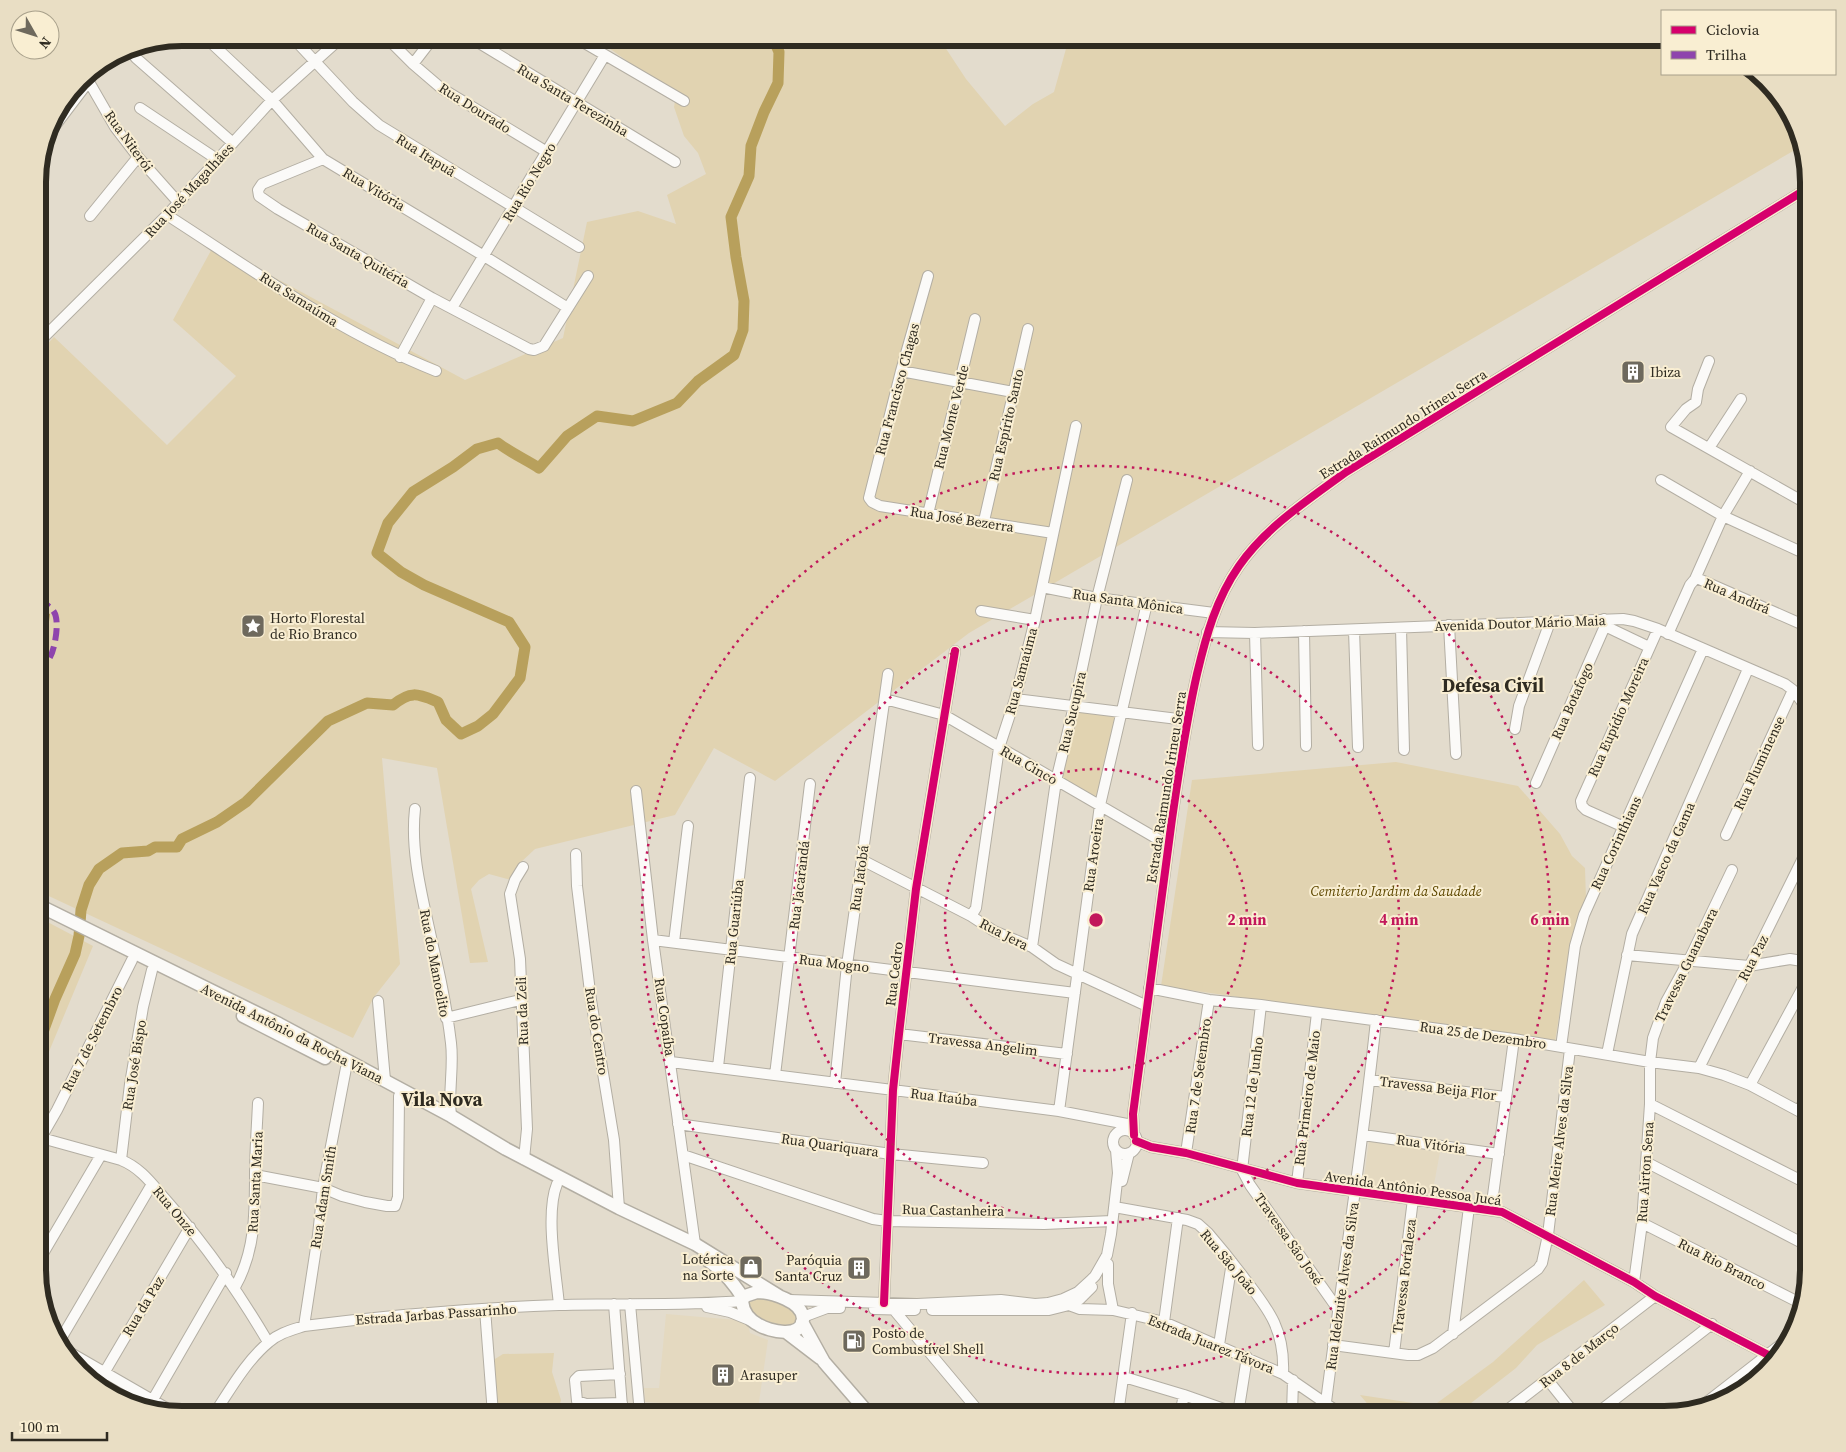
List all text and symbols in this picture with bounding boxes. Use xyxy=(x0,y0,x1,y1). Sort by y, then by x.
north arrow xyxy=(10,10,60,60)
legend xyxy=(1661,10,1836,75)
text: Ciclovia xyxy=(1706,19,1760,40)
text: N xyxy=(34,33,56,53)
text: Trilha xyxy=(1706,44,1747,65)
street label: Rua Santa Terezinha xyxy=(513,59,633,142)
street label: Rua Dourado xyxy=(435,78,515,138)
street label: Rua Niterói xyxy=(100,106,158,176)
street label: Rua Itapuã xyxy=(392,129,461,182)
street label: Rua José Magalhães xyxy=(140,138,238,242)
street label: Rua Rio Negro xyxy=(497,138,561,226)
street label: Rua Vitória xyxy=(339,162,410,216)
street label: Rua Santa Quitéria xyxy=(303,217,414,293)
street label: Rua Samaúma xyxy=(256,267,343,332)
street label: Rua Francisco Chagas xyxy=(870,321,924,457)
building icon: Ibiza xyxy=(1620,359,1646,385)
place label: Ibiza xyxy=(1650,362,1682,382)
street label: Rua Monte Verde xyxy=(928,363,974,471)
street label: Estrada Raimundo Irineu Serra xyxy=(1315,364,1491,484)
street label: Rua Espírito Santo xyxy=(983,367,1029,483)
street label: Rua José Bezerra xyxy=(909,501,1016,537)
street label: Rua Andirá xyxy=(1701,573,1774,619)
street label: Rua Santa Mônica xyxy=(1071,583,1186,619)
place label: Horto Florestal de Rio Branco xyxy=(270,608,365,644)
street label: Avenida Doutor Mário Maia xyxy=(1434,610,1607,636)
place icon: Horto Florestal de Rio Branco xyxy=(240,613,266,639)
street label: Rua Samaúma xyxy=(1000,624,1042,717)
street label: Rua Eupídio Moreira xyxy=(1583,653,1654,780)
street label: Rua Botafogo xyxy=(1546,659,1598,743)
street label: Rua Sucupira xyxy=(1053,669,1091,755)
district label: Defesa Civil xyxy=(1442,672,1544,698)
street label: Estrada Raimundo Irineu Serra xyxy=(1141,689,1191,884)
street label: Rua Fluminense xyxy=(1728,713,1790,813)
street label: Rua Cinco xyxy=(996,740,1062,790)
street label: Rua Corinthians xyxy=(1586,793,1646,893)
street label: Rua Vasco da Gama xyxy=(1632,798,1700,917)
street label: Rua Aroeira xyxy=(1078,816,1108,893)
street label: Rua Jacarandá xyxy=(784,838,814,931)
street label: Rua Jatobá xyxy=(844,843,874,912)
street label: Rua Guariúba xyxy=(720,877,749,966)
park label: Cemiterio Jardim da Saudade xyxy=(1311,881,1482,901)
street label: Travessa Guanabara xyxy=(1649,903,1723,1026)
street label: Rua do Manoelito xyxy=(415,907,455,1019)
text: 2 min xyxy=(1228,909,1266,930)
text: 4 min xyxy=(1380,909,1418,930)
text: 6 min xyxy=(1531,909,1569,930)
centre of rings xyxy=(1087,911,1105,929)
street label: Rua Jera xyxy=(976,913,1033,955)
street label: Rua Paz xyxy=(1733,931,1773,984)
street label: Rua Cedro xyxy=(880,940,908,1007)
street label: Rua Mogno xyxy=(798,949,871,977)
street label: Rua da Zeli xyxy=(511,976,533,1046)
street label: Rua Copaíba xyxy=(650,977,680,1058)
street label: Avenida Antônio da Rocha Viana xyxy=(197,978,388,1088)
street label: Rua 7 de Setembro xyxy=(57,982,127,1095)
street label: Rua do Centro xyxy=(580,986,614,1077)
street label: Rua 25 de Dezembro xyxy=(1418,1016,1548,1054)
street label: Rua 7 de Setembro xyxy=(1180,1017,1216,1135)
street label: Rua José Bispo xyxy=(117,1018,151,1112)
street label: Travessa Angelim xyxy=(927,1027,1039,1061)
street label: Rua Primeiro de Maio xyxy=(1289,1029,1325,1167)
street label: Rua 12 de Junho xyxy=(1236,1036,1268,1138)
street label: Rua Meire Alves da Silva xyxy=(1540,1064,1578,1217)
street label: Travessa Beija Flor xyxy=(1379,1071,1498,1105)
street label: Rua Itaúba xyxy=(909,1083,980,1111)
district label: Vila Nova xyxy=(401,1086,484,1112)
street label: Rua Airton Sena xyxy=(1631,1120,1659,1223)
street label: Rua Quariquara xyxy=(780,1128,881,1162)
street label: Rua Vitória xyxy=(1395,1129,1468,1159)
street label: Rua Santa Maria xyxy=(242,1130,268,1233)
street label: Rua Adam Smith xyxy=(305,1144,341,1250)
street label: Avenida Antônio Pessoa Jucá xyxy=(1323,1166,1504,1210)
street label: Rua Onze xyxy=(148,1182,202,1240)
street label: Travessa São José xyxy=(1250,1189,1328,1289)
street label: Rua Castanheira xyxy=(902,1199,1005,1221)
street label: Rua Idelzuite Alves da Silva xyxy=(1320,1200,1364,1371)
street label: Travessa Fortaleza xyxy=(1387,1217,1421,1334)
street label: Rua São João xyxy=(1196,1225,1263,1299)
street label: Rua Rio Branco xyxy=(1675,1233,1770,1295)
place label: Lotérica na Sorte xyxy=(682,1249,735,1285)
place label: Paróquia Santa Cruz xyxy=(775,1250,843,1286)
shop icon: Lotérica na Sorte xyxy=(738,1254,764,1280)
building icon: Paróquia Santa Cruz xyxy=(846,1255,872,1281)
street label: Rua da Paz xyxy=(117,1271,169,1340)
street label: Estrada Jarbas Passarinho xyxy=(355,1298,518,1330)
street label: Estrada Juarez Távora xyxy=(1145,1310,1278,1379)
street label: Rua 8 de Março xyxy=(1535,1317,1623,1392)
place label: Posto de Combustível Shell xyxy=(872,1323,984,1359)
fuel station icon: Posto de Combustível Shell xyxy=(841,1328,867,1354)
building icon: Arasuper xyxy=(710,1362,736,1388)
place label: Arasuper xyxy=(740,1365,798,1385)
scale bar xyxy=(12,1410,108,1442)
text: 100 m xyxy=(20,1416,60,1437)

